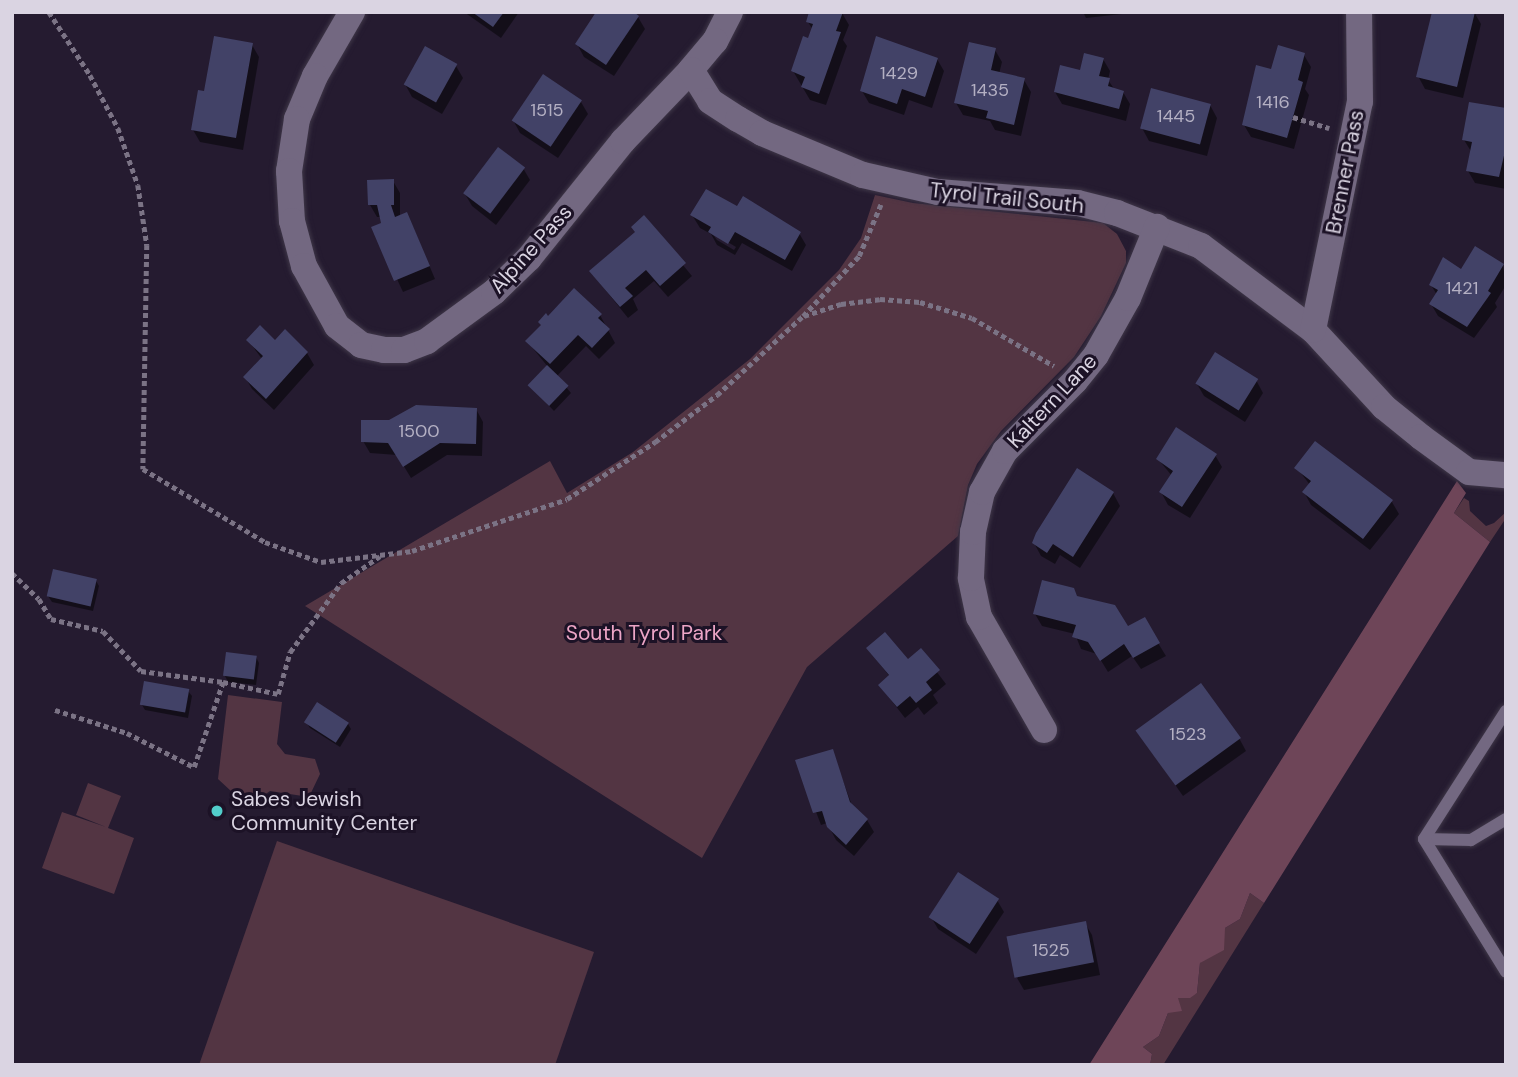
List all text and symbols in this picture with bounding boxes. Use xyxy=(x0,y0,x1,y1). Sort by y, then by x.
house number: 1429 xyxy=(880,62,918,84)
house number: 1435 xyxy=(971,79,1009,101)
house number: 1416 xyxy=(1256,91,1290,113)
house number: 1515 xyxy=(530,99,564,121)
house number: 1445 xyxy=(1157,105,1195,127)
street label: Brenner Pass xyxy=(1321,108,1369,236)
street label: Tyrol Trail South xyxy=(929,177,1085,219)
street label: Alpine Pass xyxy=(485,199,577,299)
house number: 1421 xyxy=(1446,277,1478,299)
street label: Kaltern Lane xyxy=(1002,349,1102,453)
house number: 1500 xyxy=(398,420,440,442)
park label: South Tyrol Park xyxy=(566,620,722,646)
house number: 1523 xyxy=(1169,723,1207,745)
place label: Sabes Jewish Community Center xyxy=(231,786,417,836)
marker: Sabes Jewish Community Center xyxy=(209,803,225,819)
house number: 1525 xyxy=(1032,939,1070,961)

